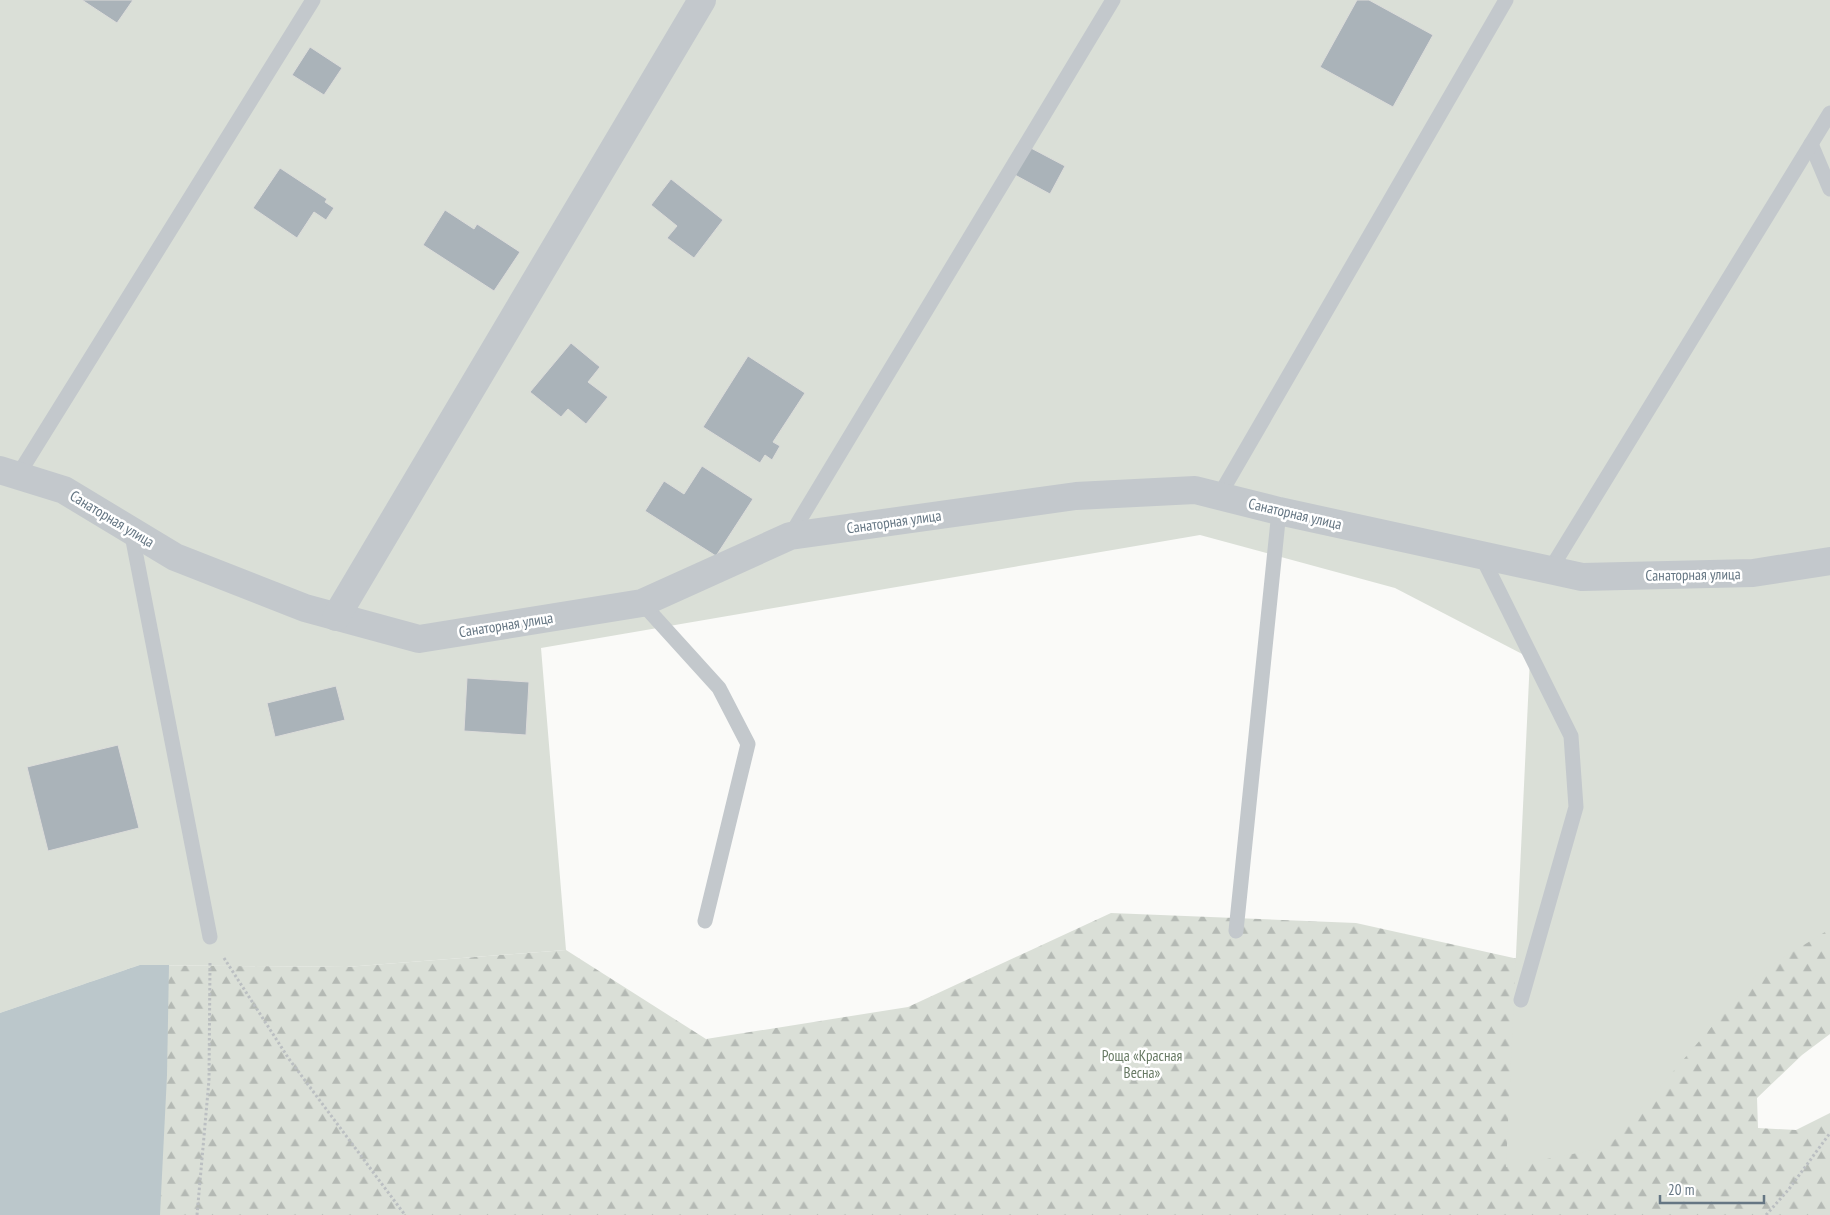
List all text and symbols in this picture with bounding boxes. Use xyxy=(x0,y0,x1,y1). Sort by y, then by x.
street label: Санаторная улица xyxy=(67,486,158,551)
street label: Санаторная улица xyxy=(1247,494,1344,533)
street label: Санаторная улица xyxy=(845,505,942,538)
street label: Санаторная улица xyxy=(1645,564,1741,585)
street label: Санаторная улица xyxy=(457,608,554,641)
park label: Роща «Красная Весна» xyxy=(1102,1046,1182,1082)
scale bar xyxy=(1660,1172,1764,1204)
text: 20 m xyxy=(1668,1180,1694,1199)

